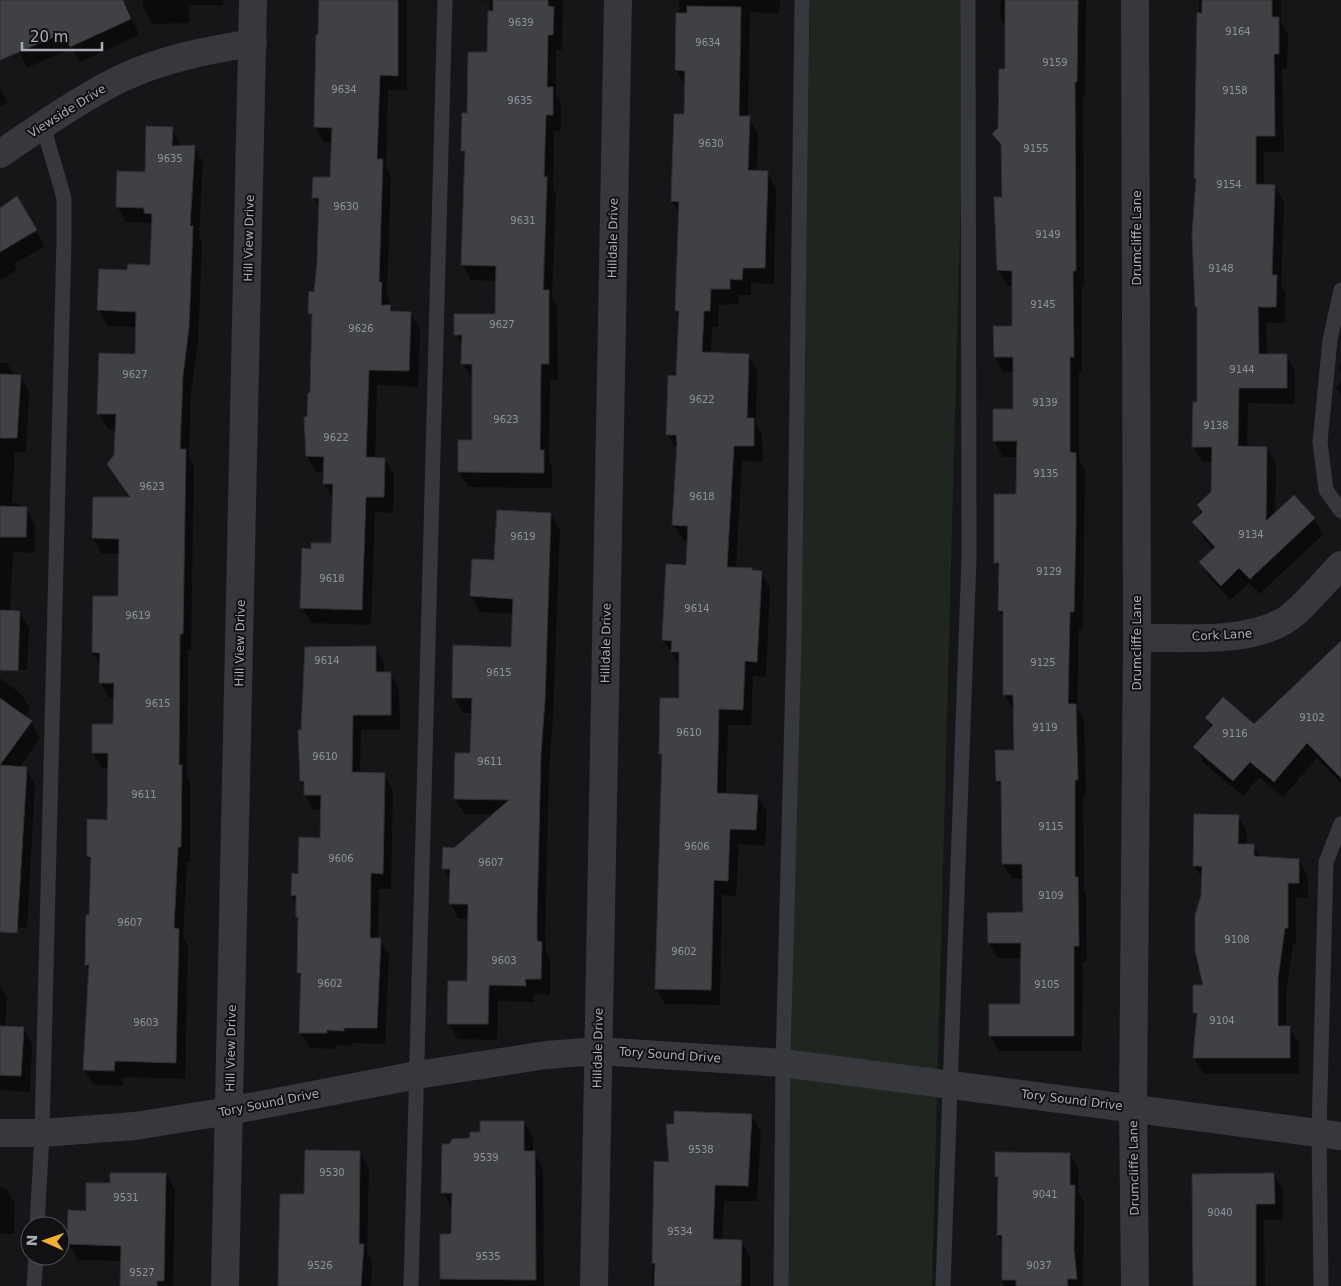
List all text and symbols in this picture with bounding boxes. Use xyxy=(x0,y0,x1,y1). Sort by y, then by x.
house number: 9639 xyxy=(508,17,534,28)
scale bar xyxy=(22,20,102,52)
house number: 9164 xyxy=(1225,26,1251,37)
text: 20 m xyxy=(30,28,68,46)
house number: 9634 xyxy=(695,37,721,48)
house number: 9159 xyxy=(1042,57,1068,68)
street label: Viewside Drive xyxy=(26,82,108,140)
house number: 9634 xyxy=(331,84,357,95)
house number: 9158 xyxy=(1222,85,1248,96)
house number: 9635 xyxy=(507,95,533,106)
house number: 9630 xyxy=(698,138,724,149)
house number: 9155 xyxy=(1023,143,1049,154)
house number: 9635 xyxy=(157,153,183,164)
house number: 9154 xyxy=(1216,179,1242,190)
street label: Drumcliffe Lane xyxy=(1130,190,1144,286)
street label: Hill View Drive xyxy=(241,194,257,282)
street label: Hilldale Drive xyxy=(605,198,621,278)
house number: 9630 xyxy=(333,201,359,212)
house number: 9631 xyxy=(510,215,536,226)
house number: 9149 xyxy=(1035,229,1061,240)
house number: 9148 xyxy=(1208,263,1234,274)
house number: 9145 xyxy=(1030,299,1056,310)
house number: 9627 xyxy=(489,319,515,330)
house number: 9626 xyxy=(348,323,374,334)
house number: 9144 xyxy=(1229,364,1255,375)
house number: 9627 xyxy=(122,369,148,380)
house number: 9622 xyxy=(689,394,715,405)
house number: 9139 xyxy=(1032,397,1058,408)
house number: 9623 xyxy=(493,414,519,425)
house number: 9138 xyxy=(1203,420,1229,431)
house number: 9622 xyxy=(323,432,349,443)
house number: 9135 xyxy=(1033,468,1059,479)
house number: 9623 xyxy=(139,481,165,492)
house number: 9618 xyxy=(689,491,715,502)
house number: 9134 xyxy=(1238,529,1264,540)
house number: 9619 xyxy=(510,531,536,542)
house number: 9129 xyxy=(1036,566,1062,577)
house number: 9618 xyxy=(319,573,345,584)
street label: Drumcliffe Lane xyxy=(1130,595,1144,691)
street label: Hill View Drive xyxy=(232,599,248,687)
street label: Hilldale Drive xyxy=(598,603,614,683)
house number: 9614 xyxy=(684,603,710,614)
house number: 9619 xyxy=(125,610,151,621)
street label: Cork Lane xyxy=(1191,626,1253,644)
house number: 9614 xyxy=(314,655,340,666)
house number: 9125 xyxy=(1030,657,1056,668)
house number: 9615 xyxy=(486,667,512,678)
house number: 9615 xyxy=(145,698,171,709)
house number: 9102 xyxy=(1299,712,1325,723)
house number: 9119 xyxy=(1032,722,1058,733)
house number: 9610 xyxy=(676,727,702,738)
house number: 9116 xyxy=(1222,728,1248,739)
house number: 9610 xyxy=(312,751,338,762)
house number: 9611 xyxy=(477,756,503,767)
house number: 9611 xyxy=(131,789,157,800)
house number: 9115 xyxy=(1038,821,1064,832)
house number: 9606 xyxy=(684,841,710,852)
house number: 9606 xyxy=(328,853,354,864)
house number: 9607 xyxy=(478,857,504,868)
house number: 9109 xyxy=(1038,890,1064,901)
house number: 9607 xyxy=(117,917,143,928)
house number: 9108 xyxy=(1224,934,1250,945)
house number: 9602 xyxy=(671,946,697,957)
house number: 9603 xyxy=(491,955,517,966)
house number: 9602 xyxy=(317,978,343,989)
house number: 9105 xyxy=(1034,979,1060,990)
street label: Hill View Drive xyxy=(223,1004,239,1092)
street label: Hilldale Drive xyxy=(590,1008,606,1088)
house number: 9104 xyxy=(1209,1015,1235,1026)
house number: 9603 xyxy=(133,1017,159,1028)
street label: Tory Sound Drive xyxy=(618,1044,721,1066)
street label: Tory Sound Drive xyxy=(217,1086,320,1120)
street label: Tory Sound Drive xyxy=(1019,1087,1124,1113)
street label: Drumcliffe Lane xyxy=(1126,1120,1142,1216)
house number: 9538 xyxy=(688,1144,714,1155)
house number: 9539 xyxy=(473,1152,499,1163)
house number: 9530 xyxy=(319,1167,345,1178)
house number: 9041 xyxy=(1032,1189,1058,1200)
house number: 9531 xyxy=(113,1192,139,1203)
house number: 9040 xyxy=(1207,1207,1233,1218)
north arrow xyxy=(20,1216,70,1266)
house number: 9534 xyxy=(667,1226,693,1237)
text: N xyxy=(24,1234,40,1247)
house number: 9535 xyxy=(475,1251,501,1262)
house number: 9526 xyxy=(307,1260,333,1271)
house number: 9037 xyxy=(1026,1260,1052,1271)
house number: 9527 xyxy=(129,1267,155,1278)

